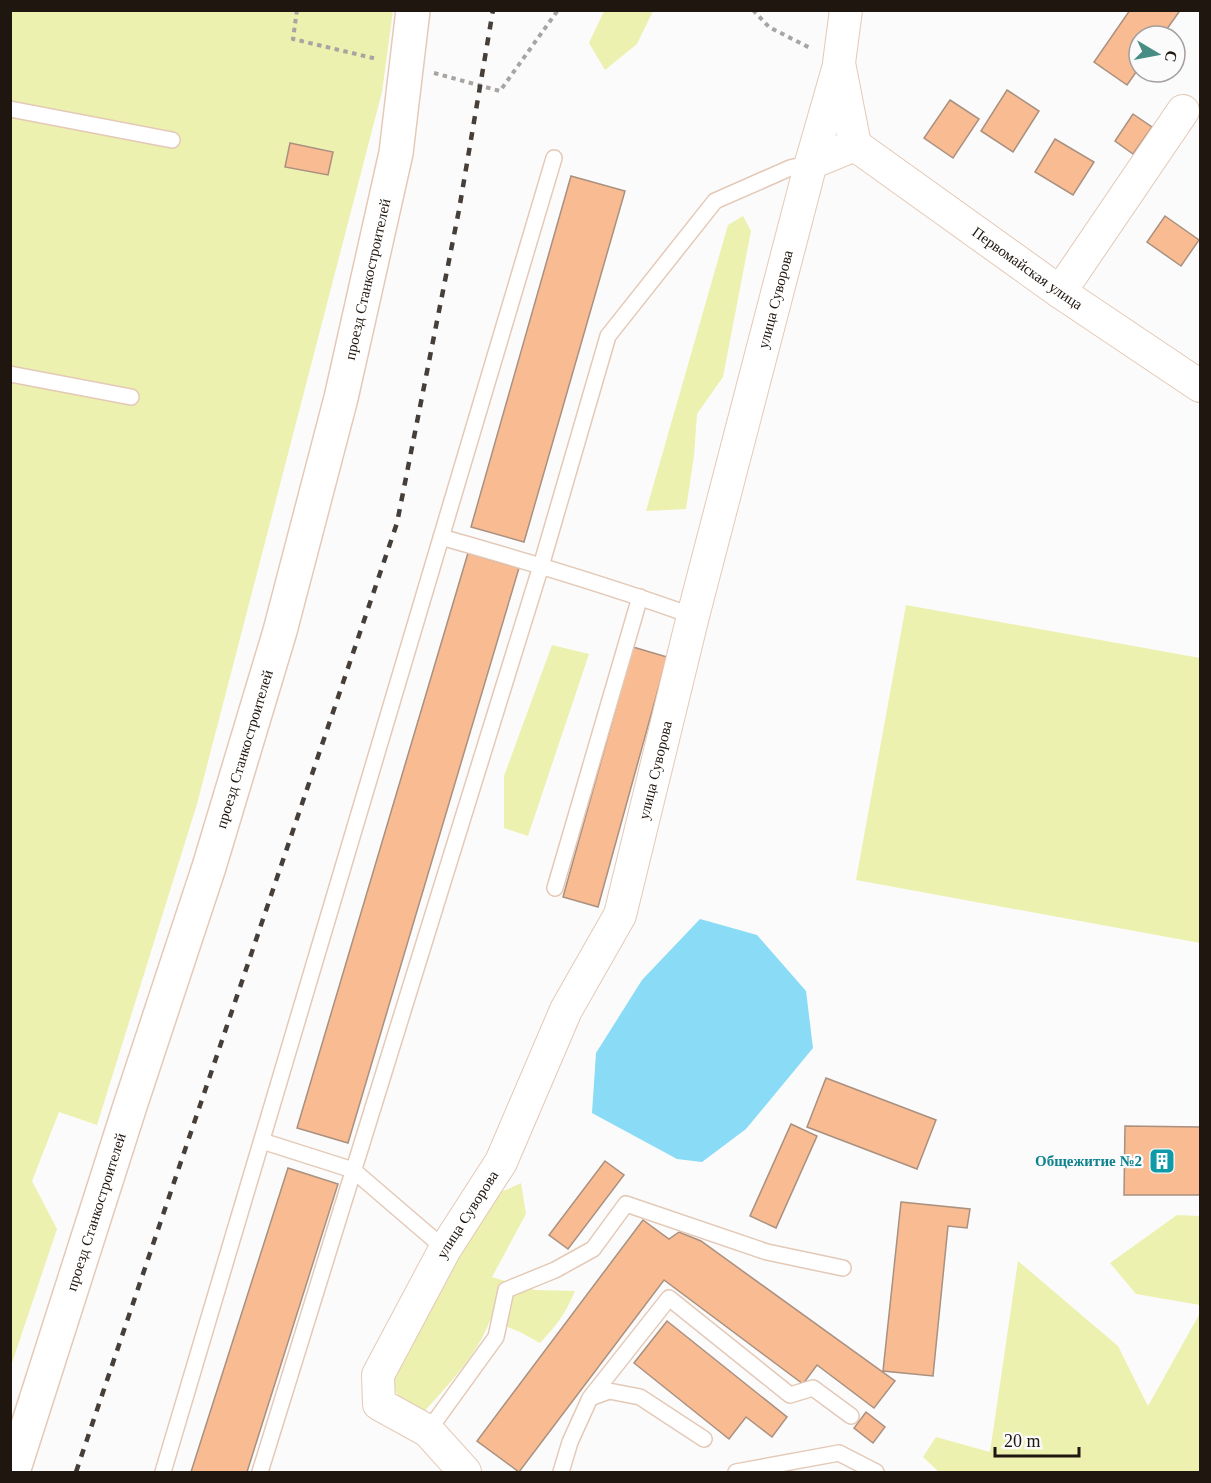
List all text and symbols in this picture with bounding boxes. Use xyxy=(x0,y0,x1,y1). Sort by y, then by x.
north arrow xyxy=(1127,24,1187,84)
text: С xyxy=(1162,49,1181,64)
street label: проезд Станкостроителей xyxy=(342,197,394,361)
street label: Первомайская улица xyxy=(969,224,1086,313)
street label: улица Суворова xyxy=(755,248,796,350)
street label: проезд Станкостроителей xyxy=(213,668,276,830)
street label: улица Суворова xyxy=(636,719,675,821)
street label: проезд Станкостроителей xyxy=(63,1131,129,1293)
building icon: Общежитие №2 xyxy=(1147,1146,1177,1176)
place label: Общежитие №2 xyxy=(1035,1153,1142,1169)
street label: улица Суворова xyxy=(434,1167,501,1261)
scale bar xyxy=(995,1420,1079,1458)
text: 20 m xyxy=(1004,1431,1041,1451)

